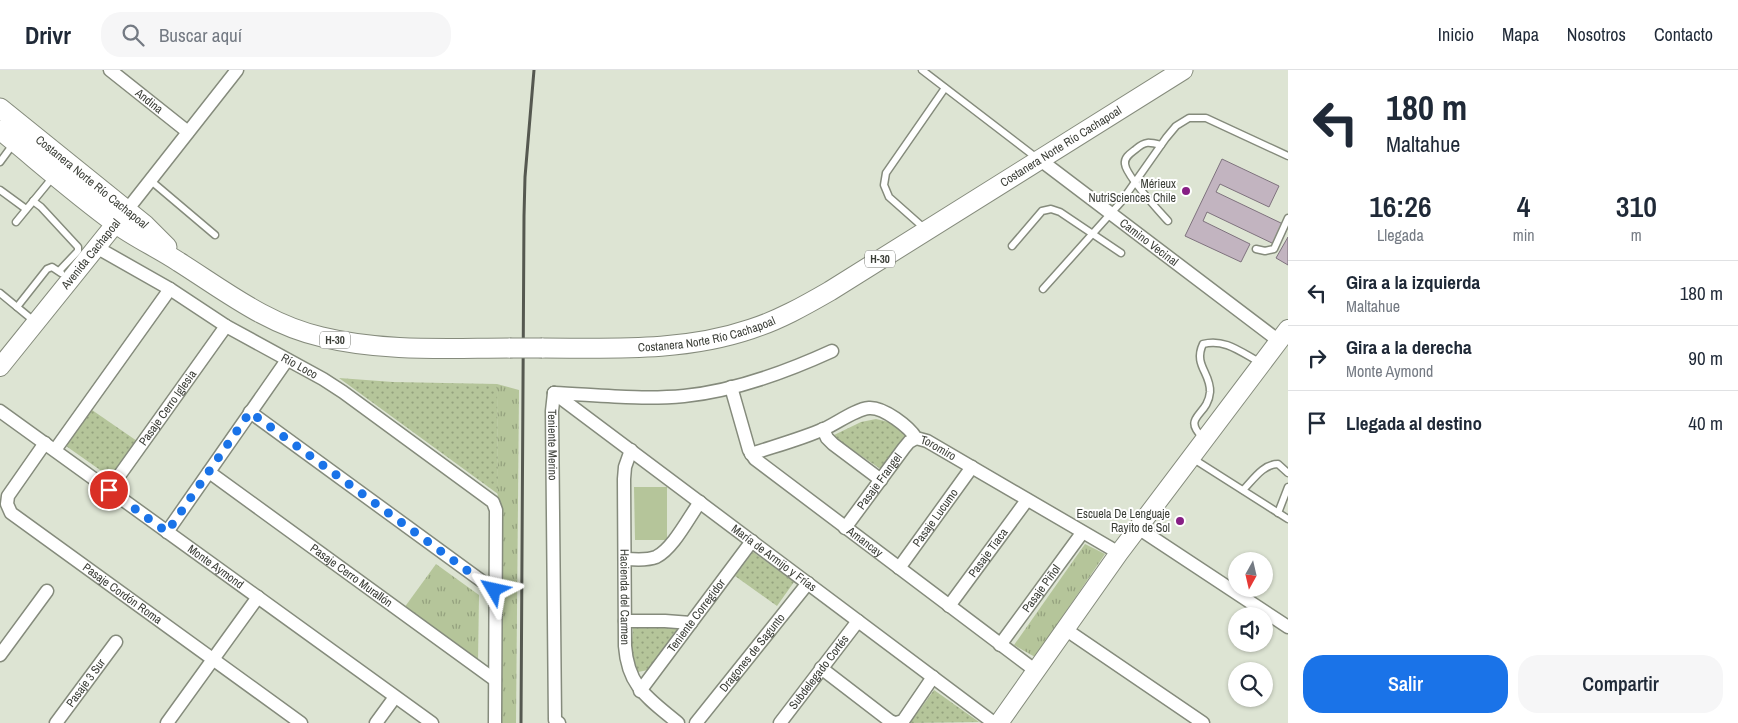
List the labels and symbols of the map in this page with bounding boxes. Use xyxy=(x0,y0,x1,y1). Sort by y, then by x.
street label: Andina xyxy=(131,84,167,117)
street label: Costanera Norte Río Cachapoal xyxy=(997,103,1124,191)
street label: Costanera Norte Río Cachapoal xyxy=(32,132,152,232)
place label: Mérieux NutriSciences Chile xyxy=(1088,176,1176,206)
marker: Mérieux NutriSciences Chile xyxy=(1180,185,1192,197)
street label: Camino Vecinal xyxy=(1116,215,1182,270)
street label: Avenida Cachapoal xyxy=(57,216,124,293)
road number: H-30 xyxy=(865,250,895,268)
street label: Costanera Norte Río Cachapoal xyxy=(637,313,778,356)
road number: H-30 xyxy=(320,332,350,348)
street label: Río Loco xyxy=(278,350,321,383)
street label: Pasaje Cerro Iglesia xyxy=(135,366,200,449)
street label: Teniente Merino xyxy=(544,409,561,481)
street label: Toromiro xyxy=(919,432,959,464)
street label: Pasaje Frangel xyxy=(853,450,906,513)
pin xyxy=(88,469,130,511)
street label: Pasaje Lucumo xyxy=(909,486,962,550)
place label: Escuela De Lenguaje Rayito de Sol xyxy=(1076,506,1170,536)
marker: Escuela De Lenguaje Rayito de Sol xyxy=(1174,515,1186,527)
street label: María de Armijo y Frías xyxy=(728,521,820,595)
street label: Amancay xyxy=(843,523,886,561)
street label: Pasaje Tiaca xyxy=(965,525,1012,581)
street label: Pasaje Cerro Murallón xyxy=(307,540,396,611)
street label: Monte Aymond xyxy=(184,541,247,592)
street label: Hacienda del Carmen xyxy=(616,549,633,645)
north arrow xyxy=(1228,552,1272,598)
street label: Pasaje Cordón Roma xyxy=(79,559,166,628)
street label: Pasaje Piñol xyxy=(1019,561,1064,616)
position arrow xyxy=(467,563,519,615)
street label: Teniente Corregidor xyxy=(664,575,729,656)
street label: Dragones de Sagunto xyxy=(716,610,788,695)
street label: Subdelegado Cortés xyxy=(785,632,853,713)
street label: Pasaje 3 Sur xyxy=(63,655,109,710)

